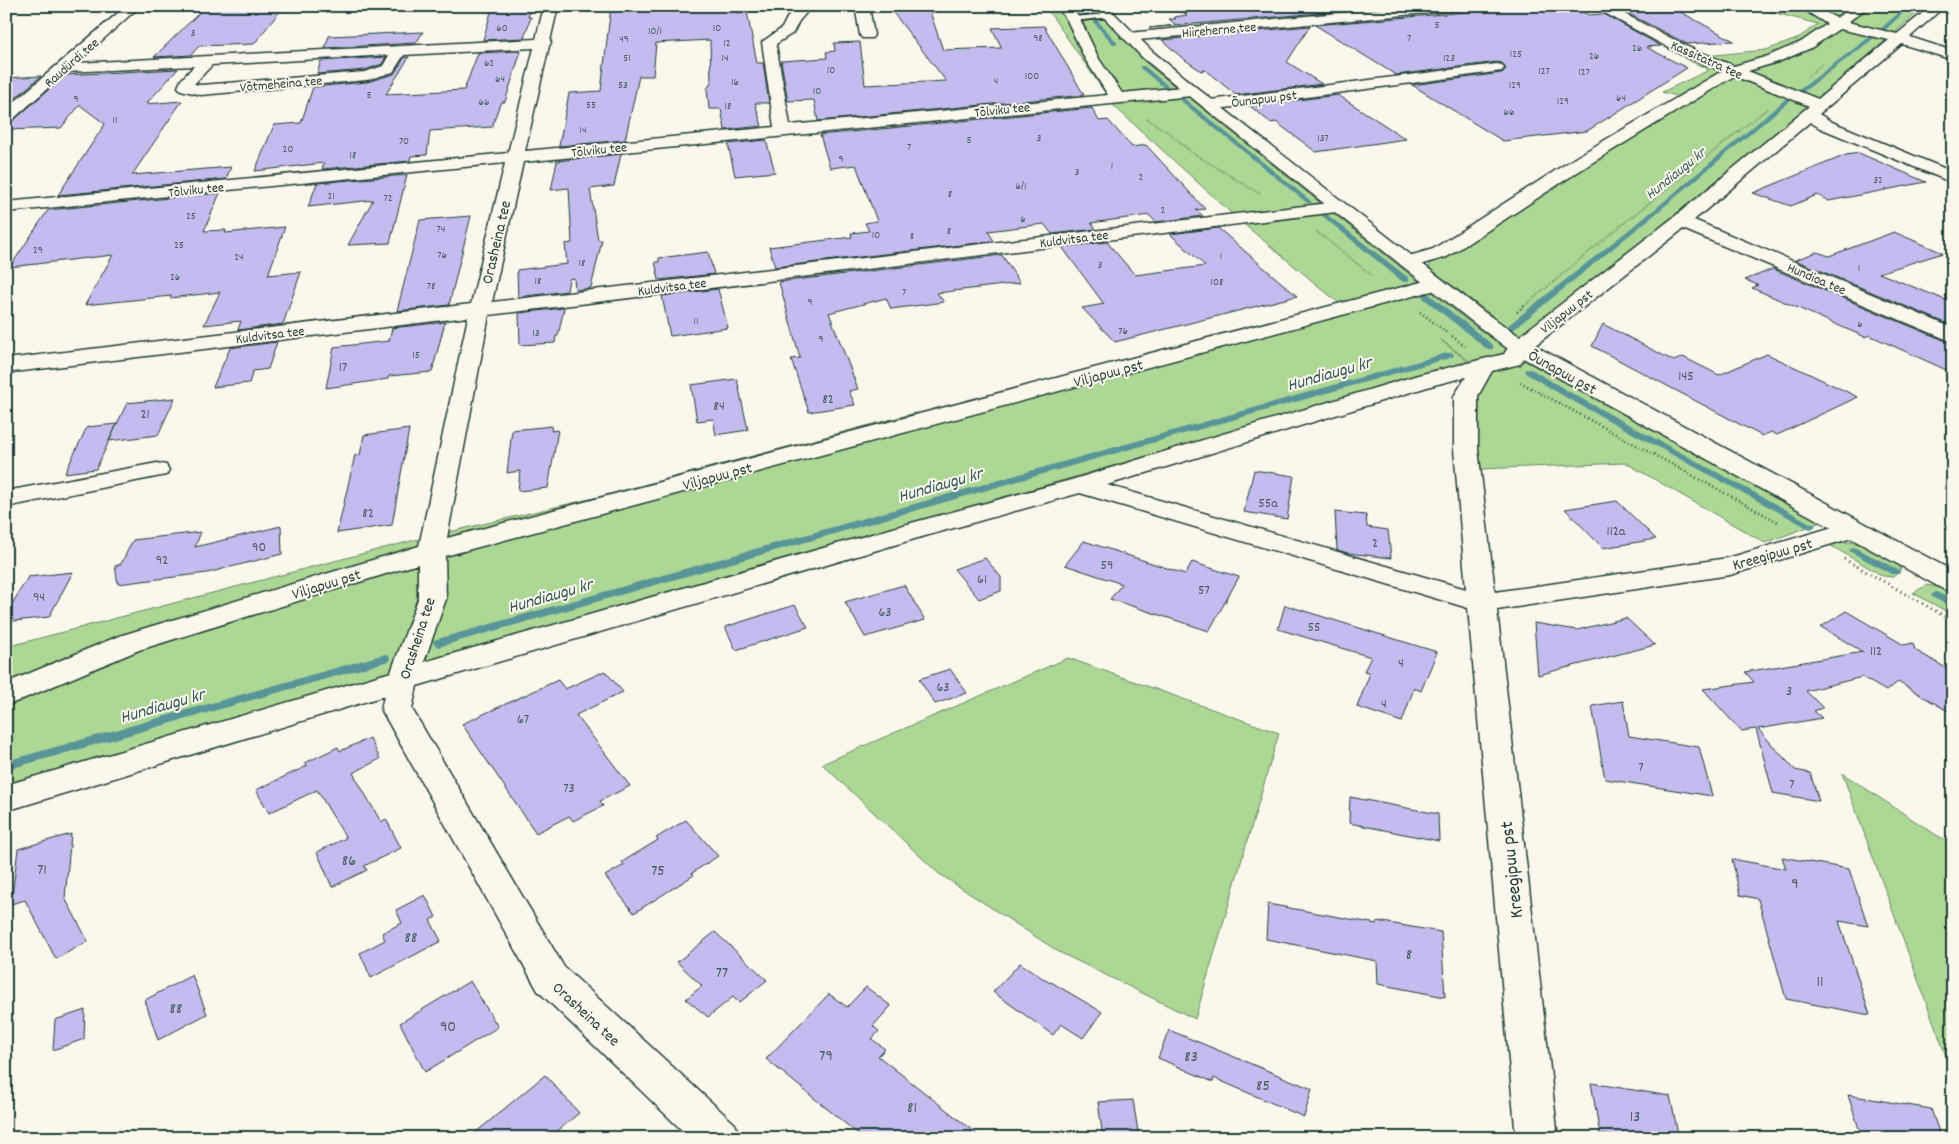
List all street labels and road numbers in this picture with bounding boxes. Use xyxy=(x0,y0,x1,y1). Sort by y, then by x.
street label: Hiireherne tee xyxy=(1181,18,1257,44)
street label: Raudürdi tee xyxy=(40,34,104,93)
street label: Kassitatra tee xyxy=(1667,36,1745,86)
street label: Võtmeheina tee xyxy=(239,71,323,99)
street label: Õunapuu pst xyxy=(1230,86,1298,114)
street label: Tõlviku tee xyxy=(973,98,1031,124)
street label: Tõlviku tee xyxy=(570,138,628,164)
street label: Tõlviku tee xyxy=(167,178,225,204)
street label: Orasheina tee xyxy=(477,198,518,287)
street label: Kuldvitsa tee xyxy=(1039,226,1110,254)
street label: Hundioa tee xyxy=(1784,258,1849,301)
street label: Kuldvitsa tee xyxy=(637,274,708,302)
street label: Viljapuu pst xyxy=(1537,286,1598,340)
street label: Kuldvitsa tee xyxy=(235,322,306,350)
street label: Õunapuu pst xyxy=(1523,345,1600,402)
street label: Viljapuu pst xyxy=(1071,354,1146,395)
street label: Viljapuu pst xyxy=(680,457,755,498)
street label: Kreegipuu pst xyxy=(1730,533,1815,578)
street label: Viljapuu pst xyxy=(289,564,364,607)
street label: Orasheina tee xyxy=(394,595,442,683)
street label: Kreegipuu pst xyxy=(1495,820,1532,920)
street label: Orasheina tee xyxy=(546,977,624,1052)

